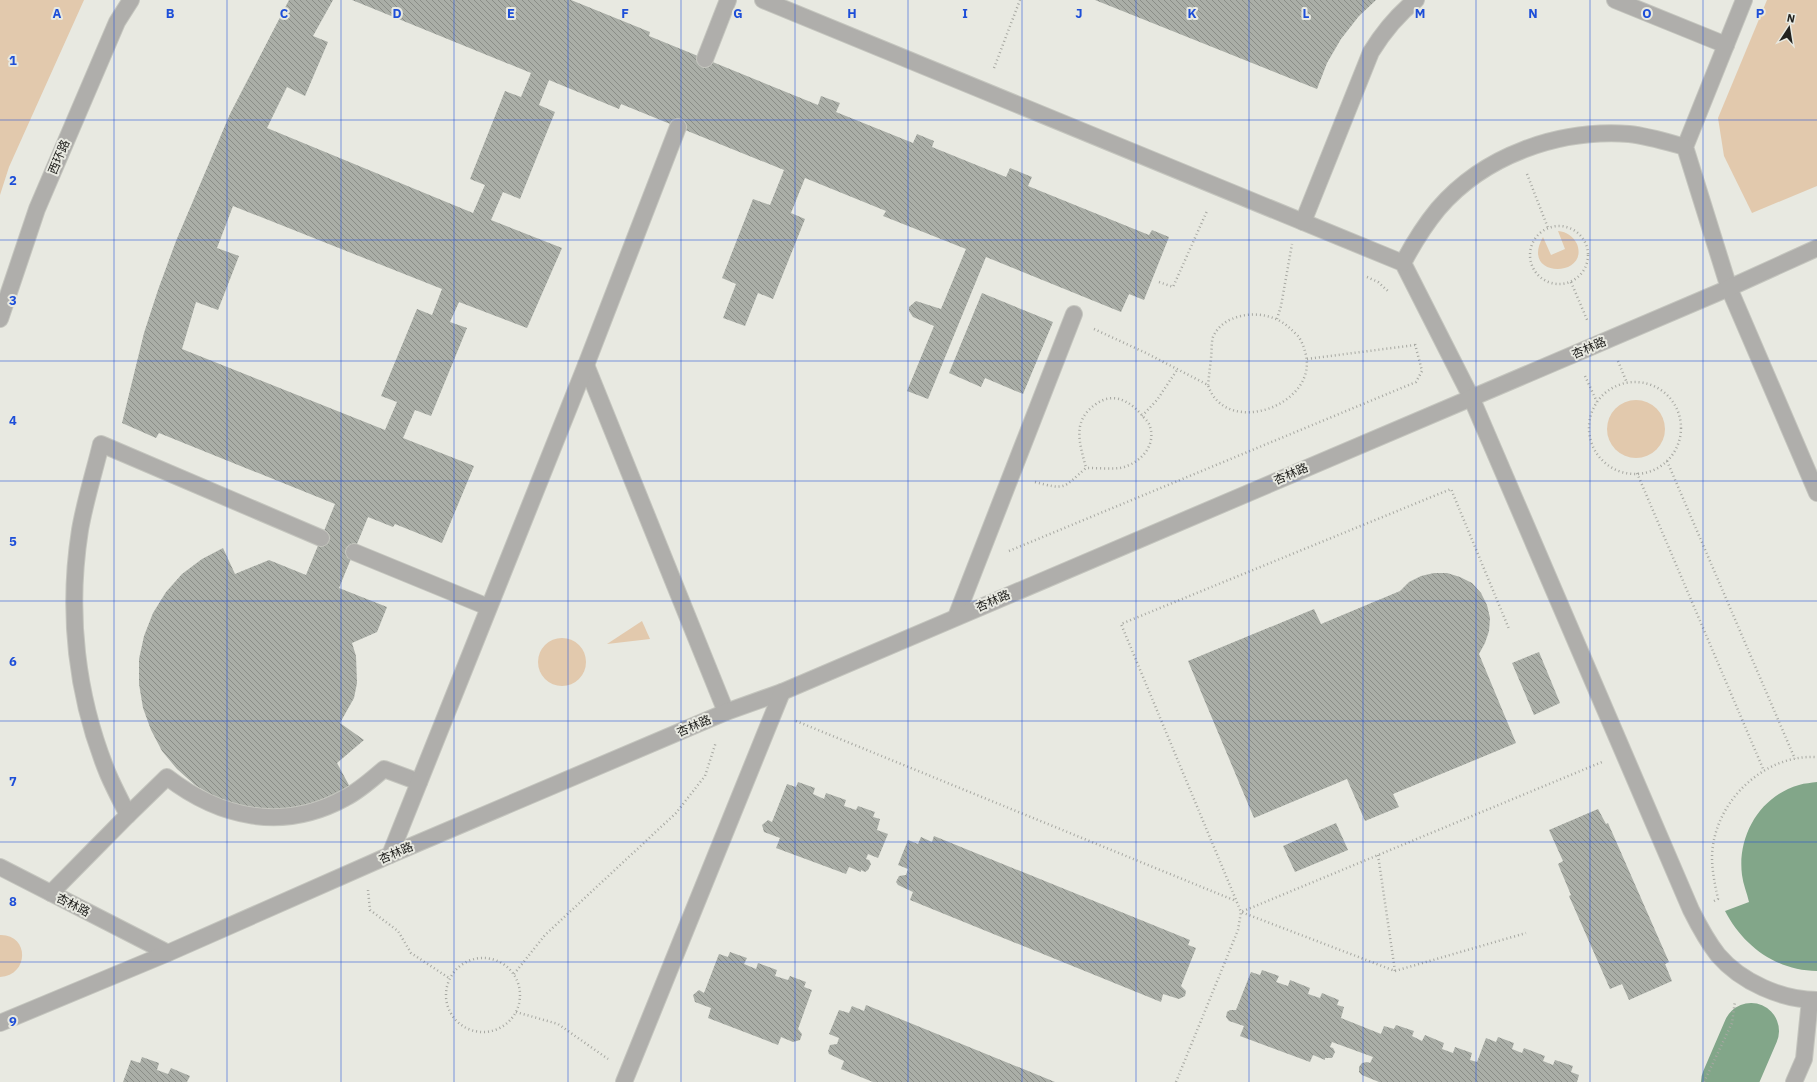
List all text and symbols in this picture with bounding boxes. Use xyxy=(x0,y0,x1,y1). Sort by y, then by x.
text: A xyxy=(53,5,62,22)
text: B xyxy=(166,5,175,22)
text: C xyxy=(280,5,289,22)
text: D xyxy=(392,5,402,22)
text: E xyxy=(507,5,515,22)
text: F xyxy=(621,5,629,22)
text: G xyxy=(733,5,743,22)
text: H xyxy=(847,5,857,22)
text: I xyxy=(962,5,968,22)
text: J xyxy=(1075,5,1083,22)
text: K xyxy=(1187,5,1197,22)
text: L xyxy=(1303,5,1310,22)
text: M xyxy=(1415,5,1425,22)
text: N xyxy=(1528,5,1538,22)
text: O xyxy=(1642,5,1652,22)
text: P xyxy=(1756,5,1765,22)
north arrow xyxy=(1769,8,1809,48)
text: N xyxy=(1786,11,1796,26)
text: 1 xyxy=(9,52,17,69)
street label: 西环路 xyxy=(45,137,72,176)
text: 2 xyxy=(9,172,17,189)
text: 3 xyxy=(9,292,17,309)
street label: 杏林路 xyxy=(1569,334,1608,361)
text: 4 xyxy=(9,412,17,429)
street label: 杏林路 xyxy=(1271,460,1310,487)
text: 5 xyxy=(9,533,17,550)
street label: 杏林路 xyxy=(973,587,1012,614)
text: 6 xyxy=(9,653,17,670)
street label: 杏林路 xyxy=(674,712,713,739)
text: 7 xyxy=(9,773,17,790)
street label: 杏林路 xyxy=(376,839,415,866)
street label: 杏林路 xyxy=(54,890,93,919)
text: 8 xyxy=(9,893,17,910)
text: 9 xyxy=(9,1013,17,1030)

